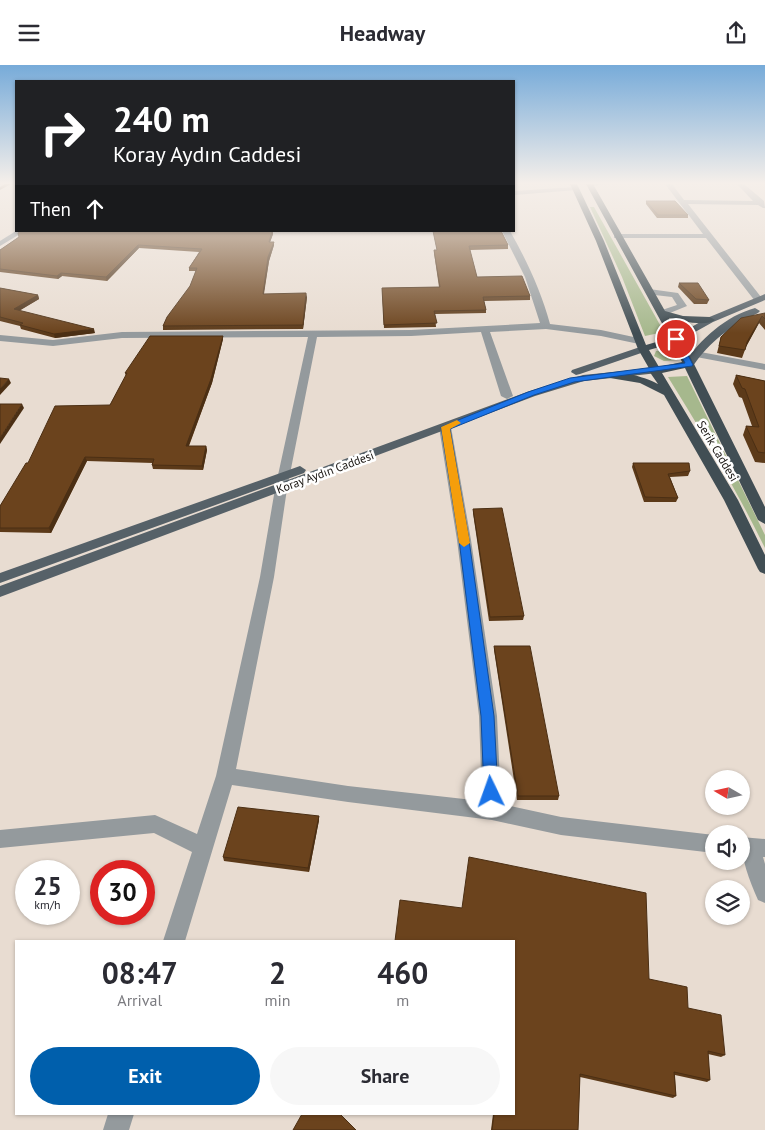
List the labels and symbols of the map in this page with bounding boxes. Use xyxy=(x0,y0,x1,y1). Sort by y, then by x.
pin xyxy=(655,318,697,360)
street label: Serik Caddesi xyxy=(694,418,742,484)
street label: Koray Aydın Caddesi xyxy=(274,447,376,497)
position arrow xyxy=(464,765,516,817)
north arrow xyxy=(705,770,750,815)
speed limit sign: 30 xyxy=(90,860,155,925)

